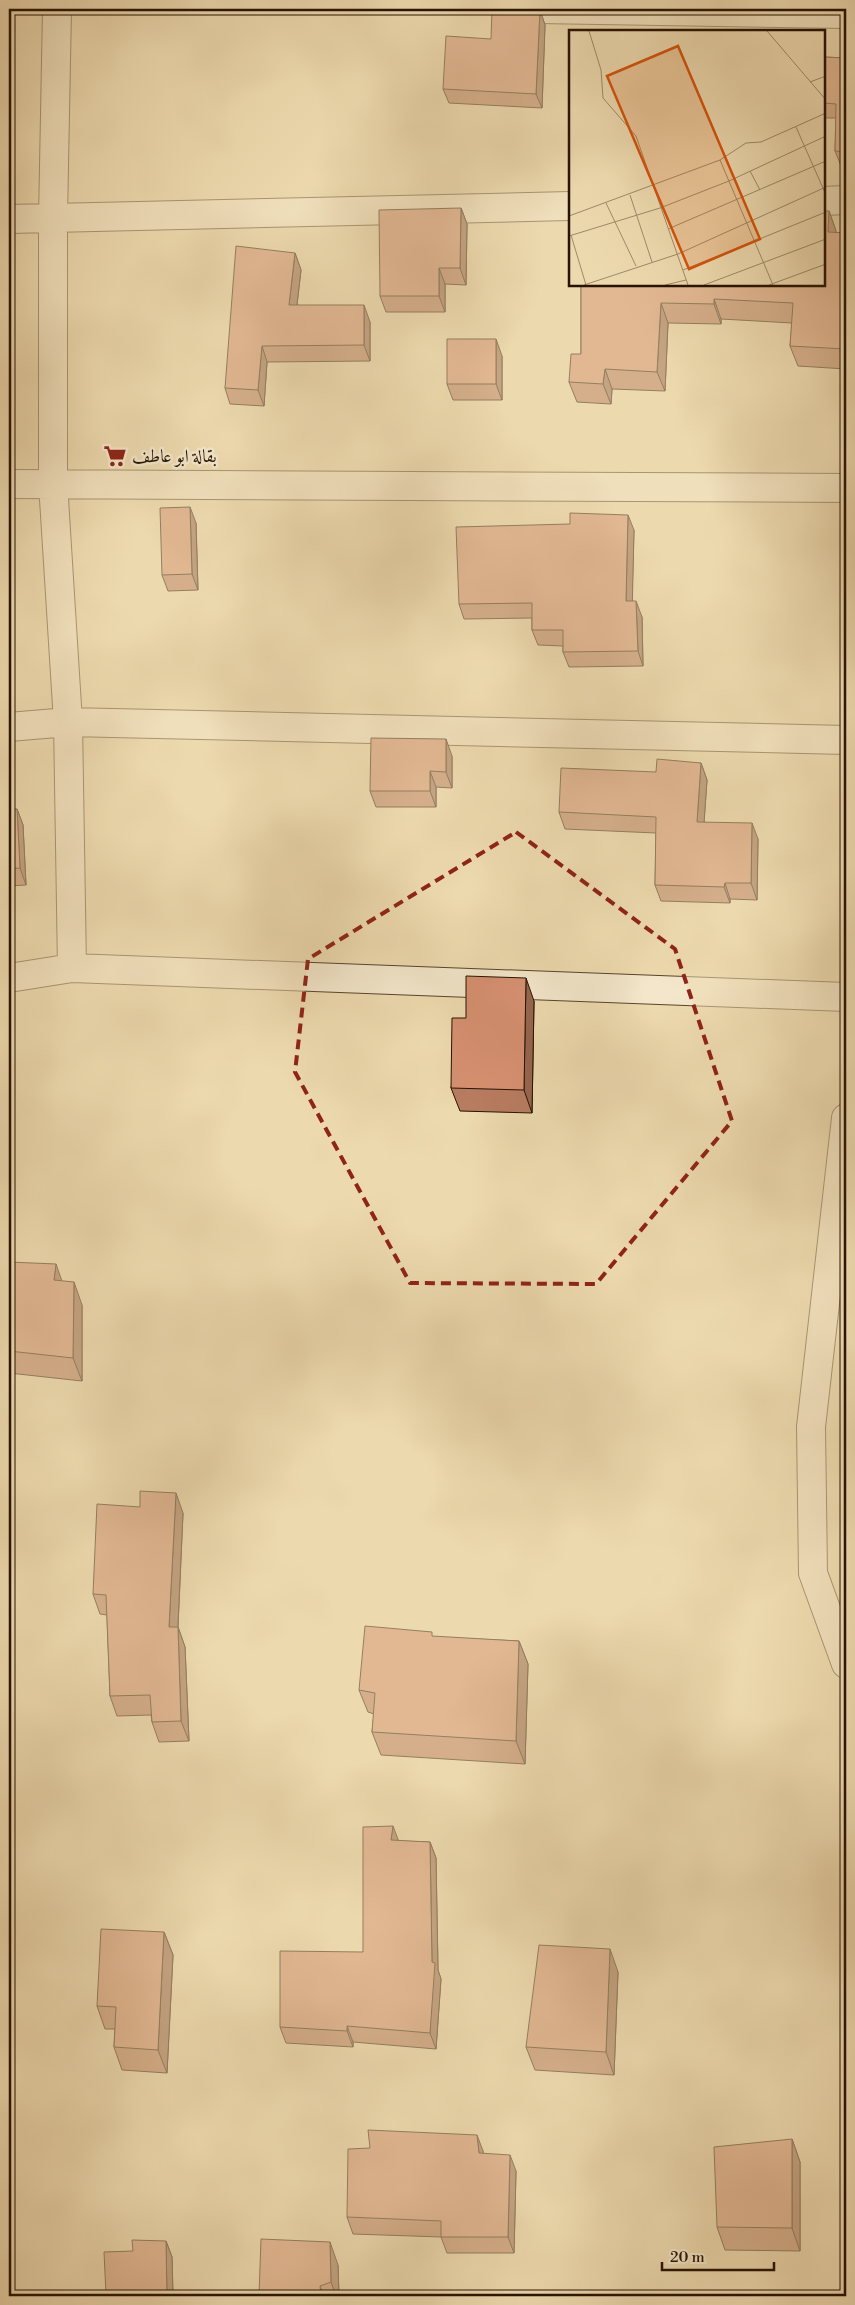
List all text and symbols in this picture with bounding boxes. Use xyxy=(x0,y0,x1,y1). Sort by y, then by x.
inset map xyxy=(569,30,825,286)
supermarket icon: بقالة ابو عاطف xyxy=(102,443,128,469)
place label: بقالة ابو عاطف xyxy=(132,445,217,468)
scale bar xyxy=(662,2240,775,2272)
text: 20 m xyxy=(670,2248,705,2267)

